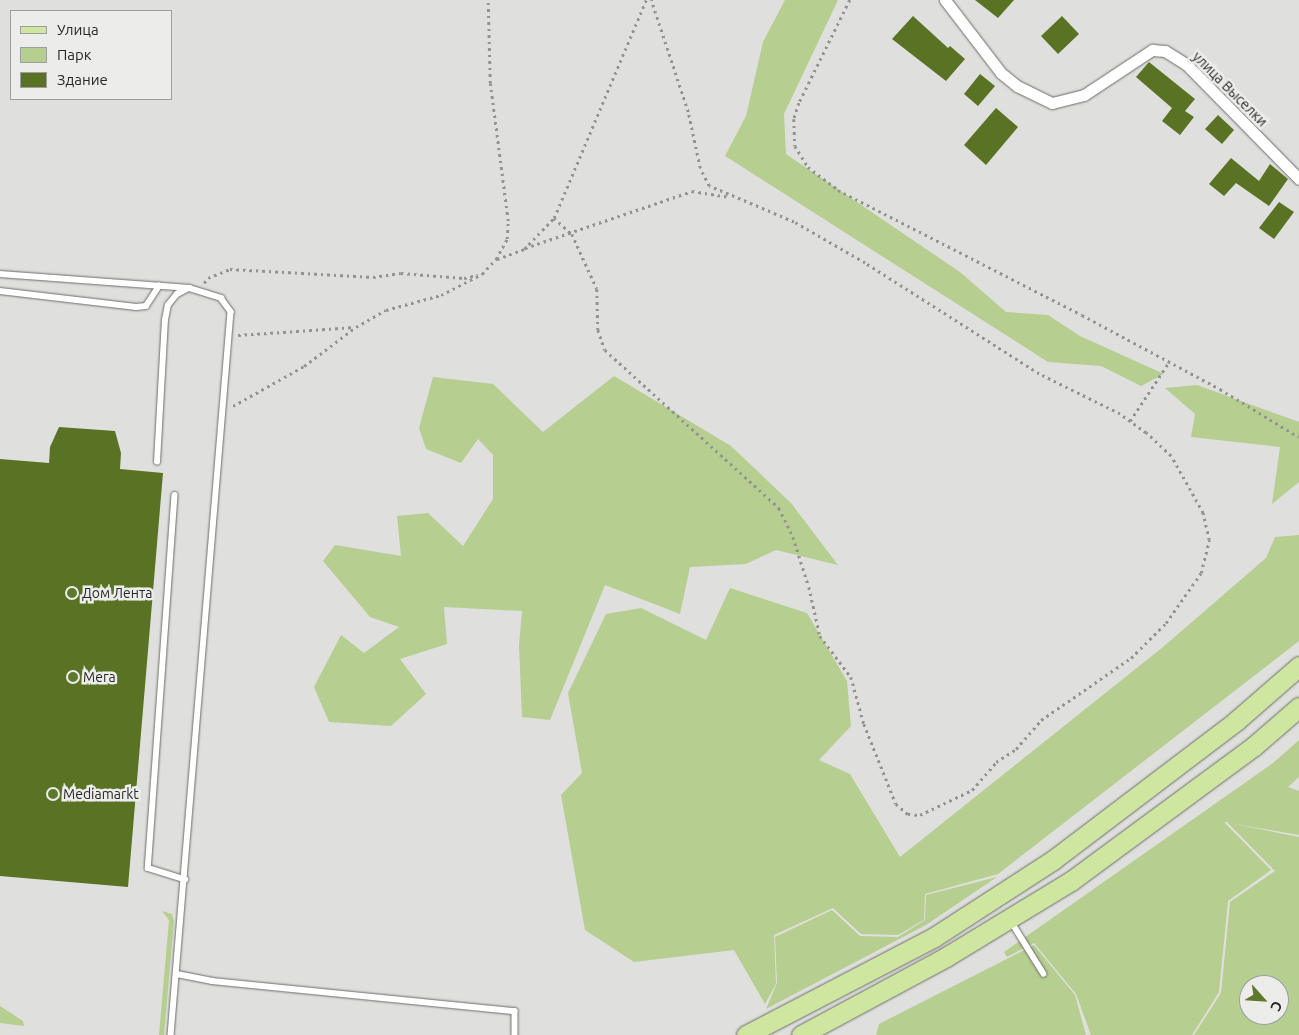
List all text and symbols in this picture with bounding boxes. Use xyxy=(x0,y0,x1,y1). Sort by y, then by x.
legend xyxy=(10,10,172,100)
text: Улица xyxy=(57,21,99,38)
text: Парк xyxy=(57,46,92,63)
street label: улица Выселки xyxy=(1189,48,1271,130)
text: Здание xyxy=(57,71,108,88)
place label: Дом Лента xyxy=(82,585,152,601)
marker: Дом Лента xyxy=(66,587,78,599)
place label: Мега xyxy=(83,669,116,685)
marker: Мега xyxy=(67,671,79,683)
place label: Mediamarkt xyxy=(63,786,139,802)
marker: Mediamarkt xyxy=(47,788,59,800)
north arrow xyxy=(1239,975,1289,1025)
text: С xyxy=(1267,999,1286,1014)

